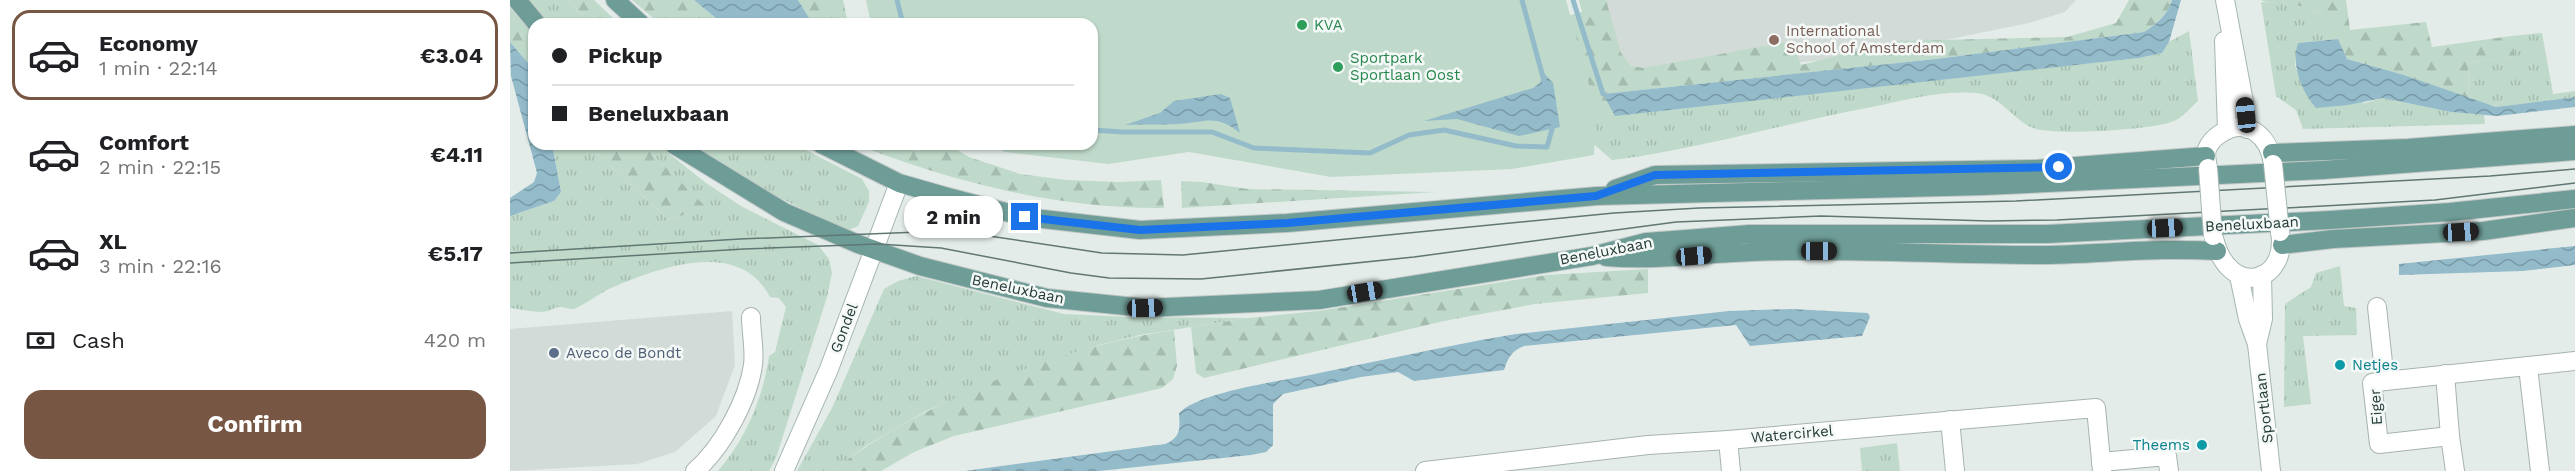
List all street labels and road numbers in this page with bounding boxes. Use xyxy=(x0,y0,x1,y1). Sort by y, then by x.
street label: Beneluxbaan xyxy=(2205,213,2299,235)
street label: Beneluxbaan xyxy=(1558,233,1654,269)
street label: Beneluxbaan xyxy=(970,270,1066,308)
street label: Gondel xyxy=(826,300,862,355)
street label: Sportlaan xyxy=(2251,372,2277,444)
street label: Eiger xyxy=(2366,388,2386,426)
street label: Watercirkel xyxy=(1750,421,1834,447)

